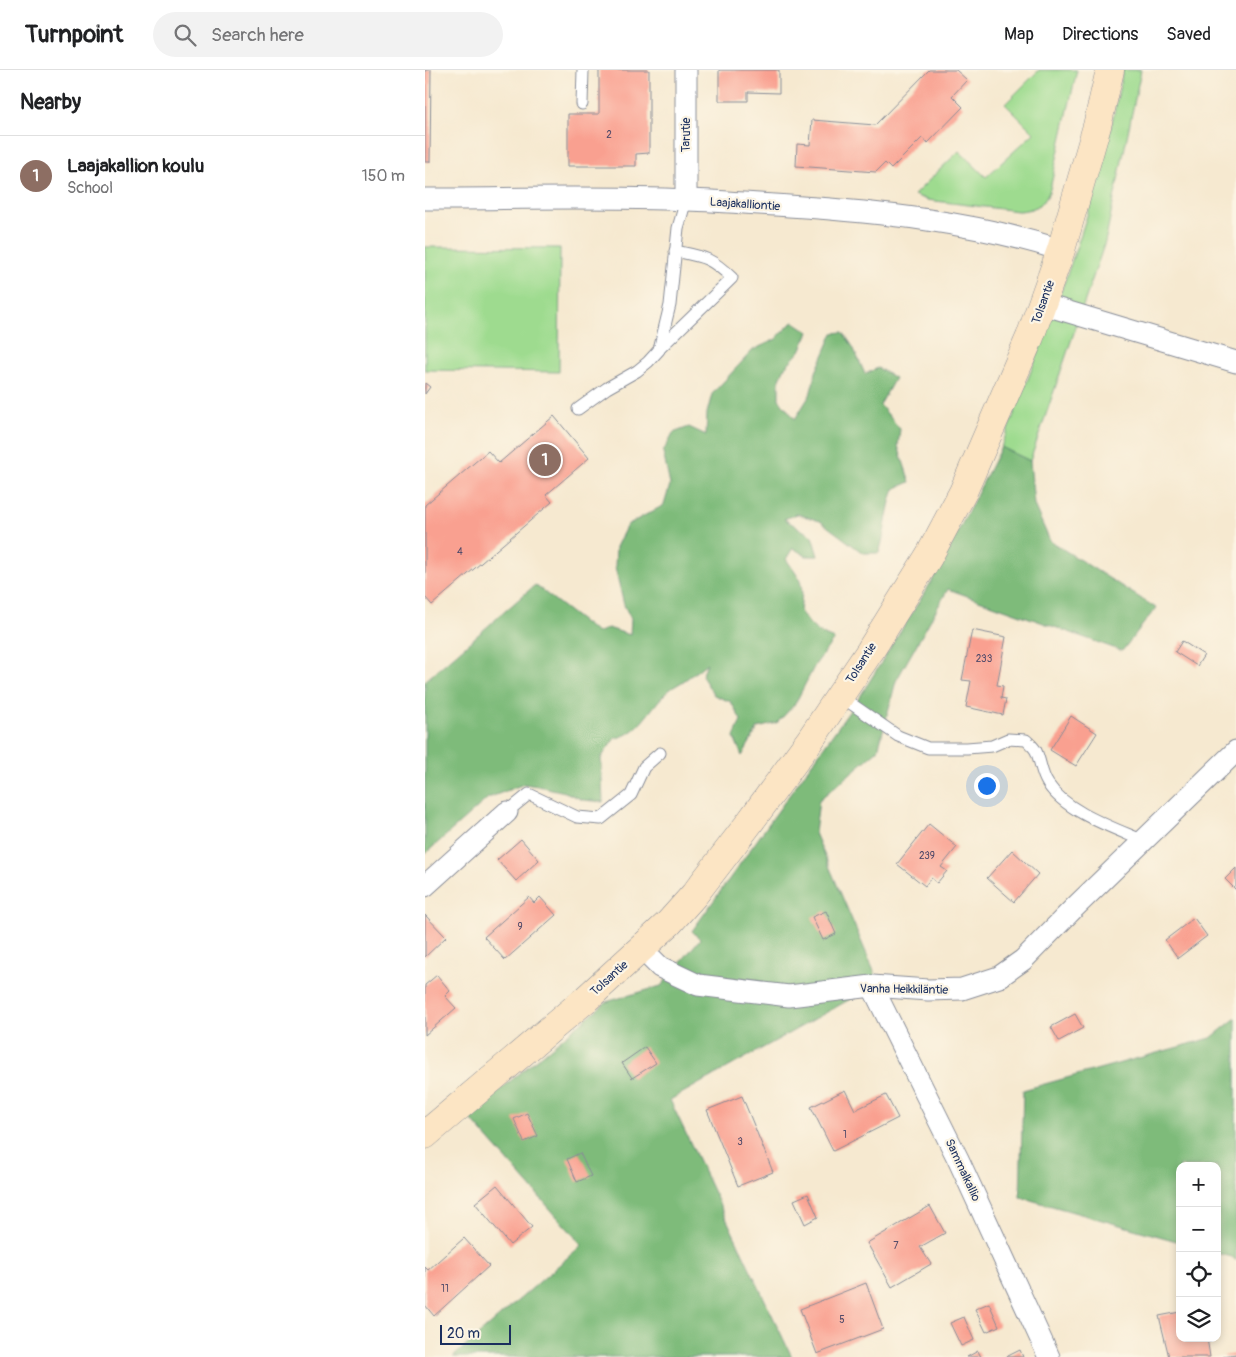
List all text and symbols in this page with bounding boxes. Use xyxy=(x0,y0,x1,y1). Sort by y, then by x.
search box xyxy=(153,12,503,57)
text: Turnpoint xyxy=(25,20,123,49)
icon: search xyxy=(171,21,199,49)
text: Search here xyxy=(211,23,304,47)
text: Map xyxy=(1004,23,1034,46)
text: Directions xyxy=(1062,23,1138,46)
text: Saved xyxy=(1166,23,1211,46)
text: Nearby xyxy=(20,89,81,116)
street label: Tarutie xyxy=(679,118,694,152)
house number: 2 xyxy=(606,129,612,141)
text: Laajakallion koulu xyxy=(67,154,204,178)
text: 1 xyxy=(33,166,39,186)
text: 150 m xyxy=(361,166,405,186)
text: School xyxy=(67,178,113,198)
street label: Laajakalliontie xyxy=(709,195,781,214)
street label: Tolsantie xyxy=(1029,278,1058,326)
pin: 1 xyxy=(529,441,561,479)
house number: 4 xyxy=(457,546,463,558)
street label: Tolsantie xyxy=(843,640,880,686)
house number: 233 xyxy=(976,653,993,665)
your location xyxy=(974,773,1000,799)
house number: 239 xyxy=(919,850,935,862)
house number: 9 xyxy=(517,921,523,933)
street label: Tolsantie xyxy=(587,958,631,999)
street label: Vanha Heikkiläntie xyxy=(860,981,948,998)
house number: 1 xyxy=(843,1129,847,1141)
house number: 3 xyxy=(737,1136,743,1148)
street label: Sammalkallio xyxy=(942,1137,984,1204)
map controls xyxy=(1176,1162,1221,1342)
button: + xyxy=(1176,1162,1221,1207)
button: − xyxy=(1176,1207,1221,1252)
house number: 7 xyxy=(893,1240,899,1252)
button: locate xyxy=(1176,1252,1221,1297)
house number: 11 xyxy=(441,1283,449,1295)
button: layers xyxy=(1176,1297,1221,1342)
house number: 5 xyxy=(839,1314,845,1326)
scale bar xyxy=(440,1322,511,1345)
text: 20 m xyxy=(447,1325,480,1342)

